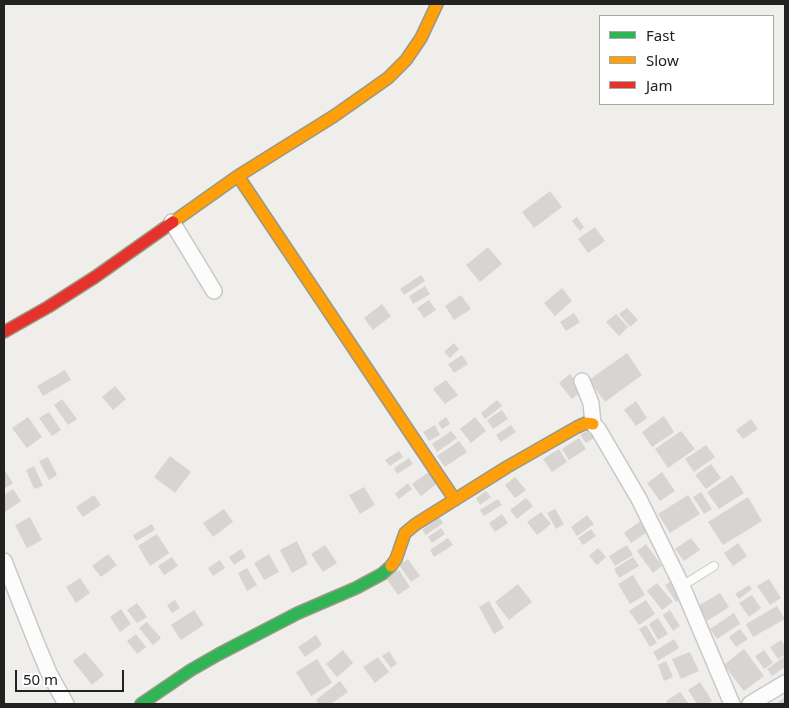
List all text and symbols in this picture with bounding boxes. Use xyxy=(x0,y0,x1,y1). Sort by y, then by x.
legend xyxy=(599,15,774,105)
text: Fast xyxy=(646,25,675,45)
text: Slow xyxy=(646,50,679,70)
text: Jam xyxy=(646,75,673,95)
scale bar xyxy=(18,660,126,692)
text: 50 m xyxy=(23,669,58,689)

